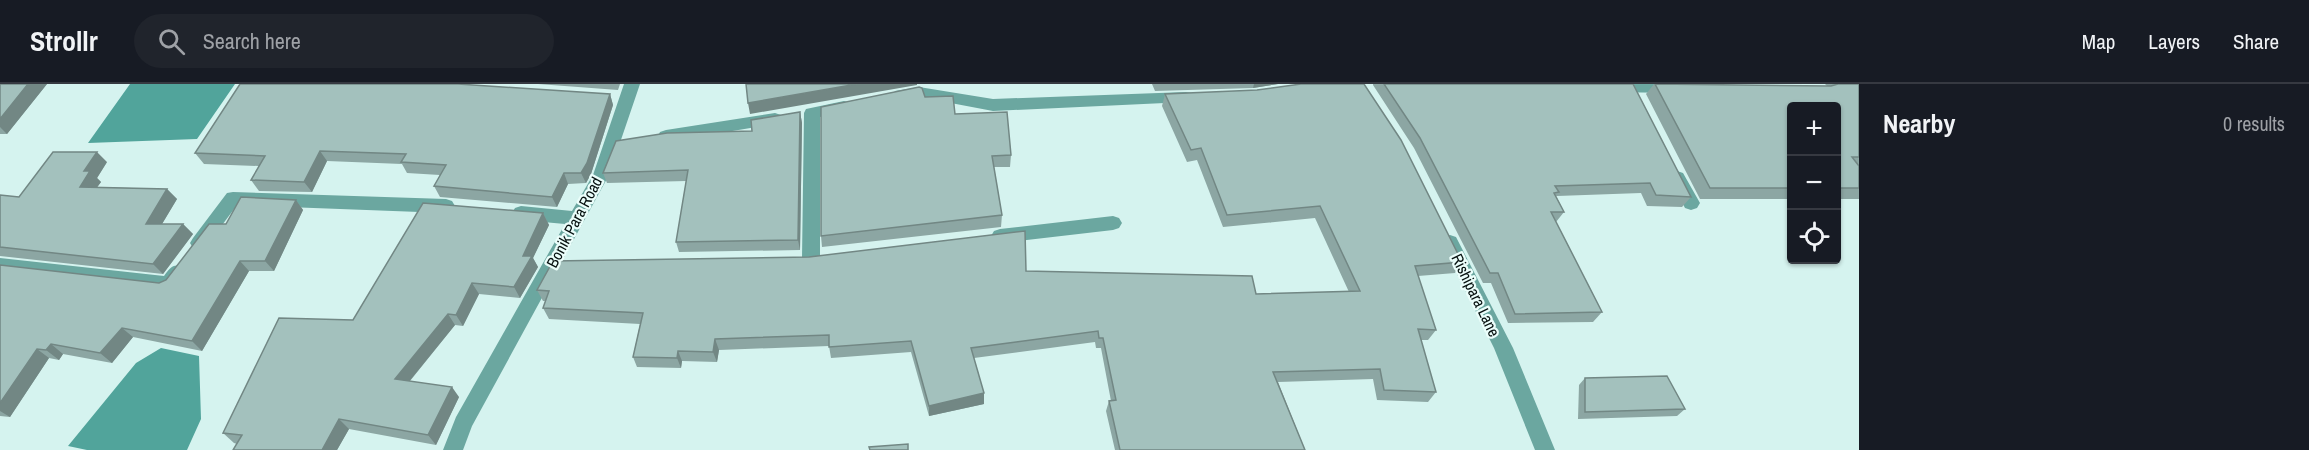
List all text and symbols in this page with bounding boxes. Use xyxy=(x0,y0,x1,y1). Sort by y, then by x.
search box xyxy=(134,14,554,68)
text: Strollr xyxy=(30,22,98,60)
icon: search xyxy=(155,25,188,58)
text: Search here xyxy=(203,26,301,56)
text: Map xyxy=(2082,27,2115,56)
text: Layers xyxy=(2148,27,2200,56)
text: Share xyxy=(2233,27,2279,56)
map controls xyxy=(1787,102,1841,264)
button: + xyxy=(1787,102,1841,156)
text: Nearby xyxy=(1883,106,1955,141)
text: 0 results xyxy=(2223,110,2285,137)
button: − xyxy=(1787,156,1841,210)
street label: Bonik Para Road xyxy=(541,173,607,271)
button: locate xyxy=(1787,210,1841,264)
street label: Rishipara Lane xyxy=(1446,250,1506,340)

